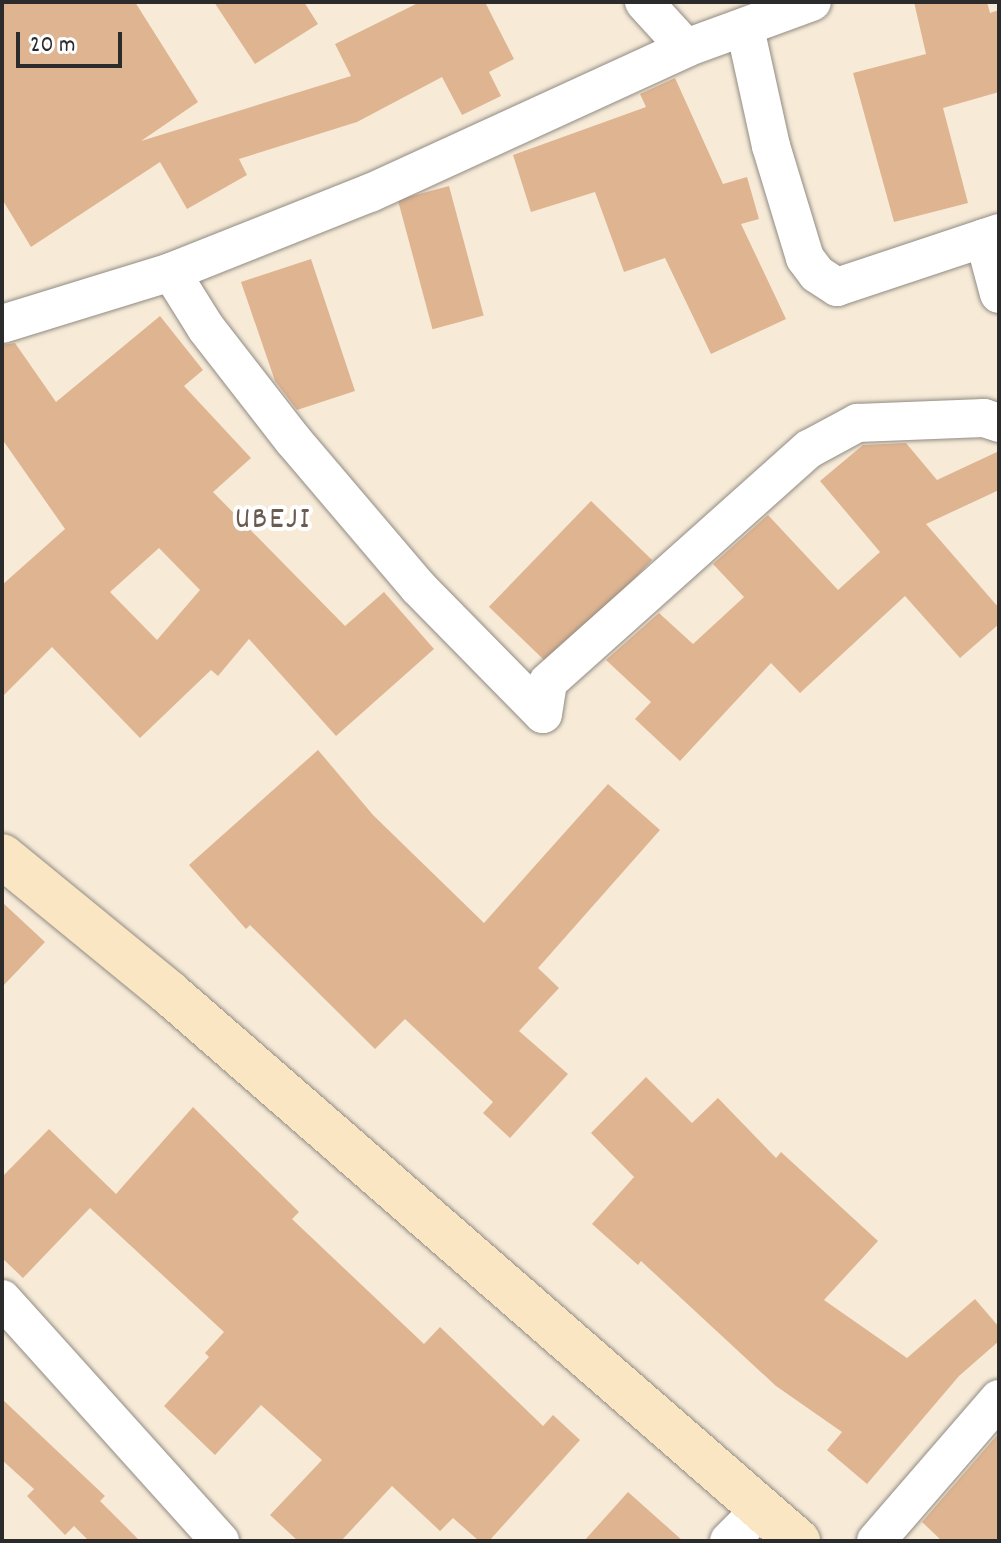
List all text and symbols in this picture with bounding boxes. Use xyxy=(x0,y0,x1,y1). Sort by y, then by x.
scale bar xyxy=(20,16,126,66)
text: 20 m xyxy=(30,29,76,63)
district label: UBEJI xyxy=(235,502,311,540)

